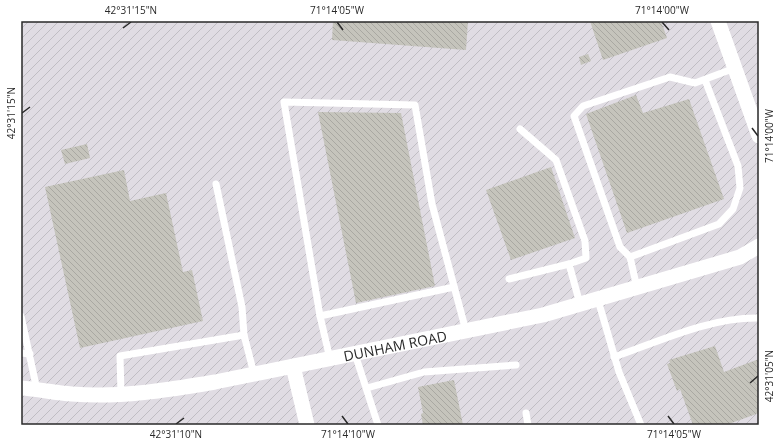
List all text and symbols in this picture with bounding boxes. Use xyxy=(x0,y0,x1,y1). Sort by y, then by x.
text: 42°31'15"N xyxy=(105,3,157,17)
text: 71°14'05"W xyxy=(310,3,365,17)
text: 71°14'00"W xyxy=(635,3,690,17)
text: 42°31'15"N xyxy=(4,87,18,139)
text: 71°14'00"W xyxy=(762,108,776,163)
street label: DUNHAM ROAD xyxy=(342,325,448,365)
text: 42°31'05"N xyxy=(762,350,776,402)
text: 42°31'10"N xyxy=(150,427,202,441)
text: 71°14'10"W xyxy=(321,427,376,441)
text: 71°14'05"W xyxy=(647,427,702,441)

